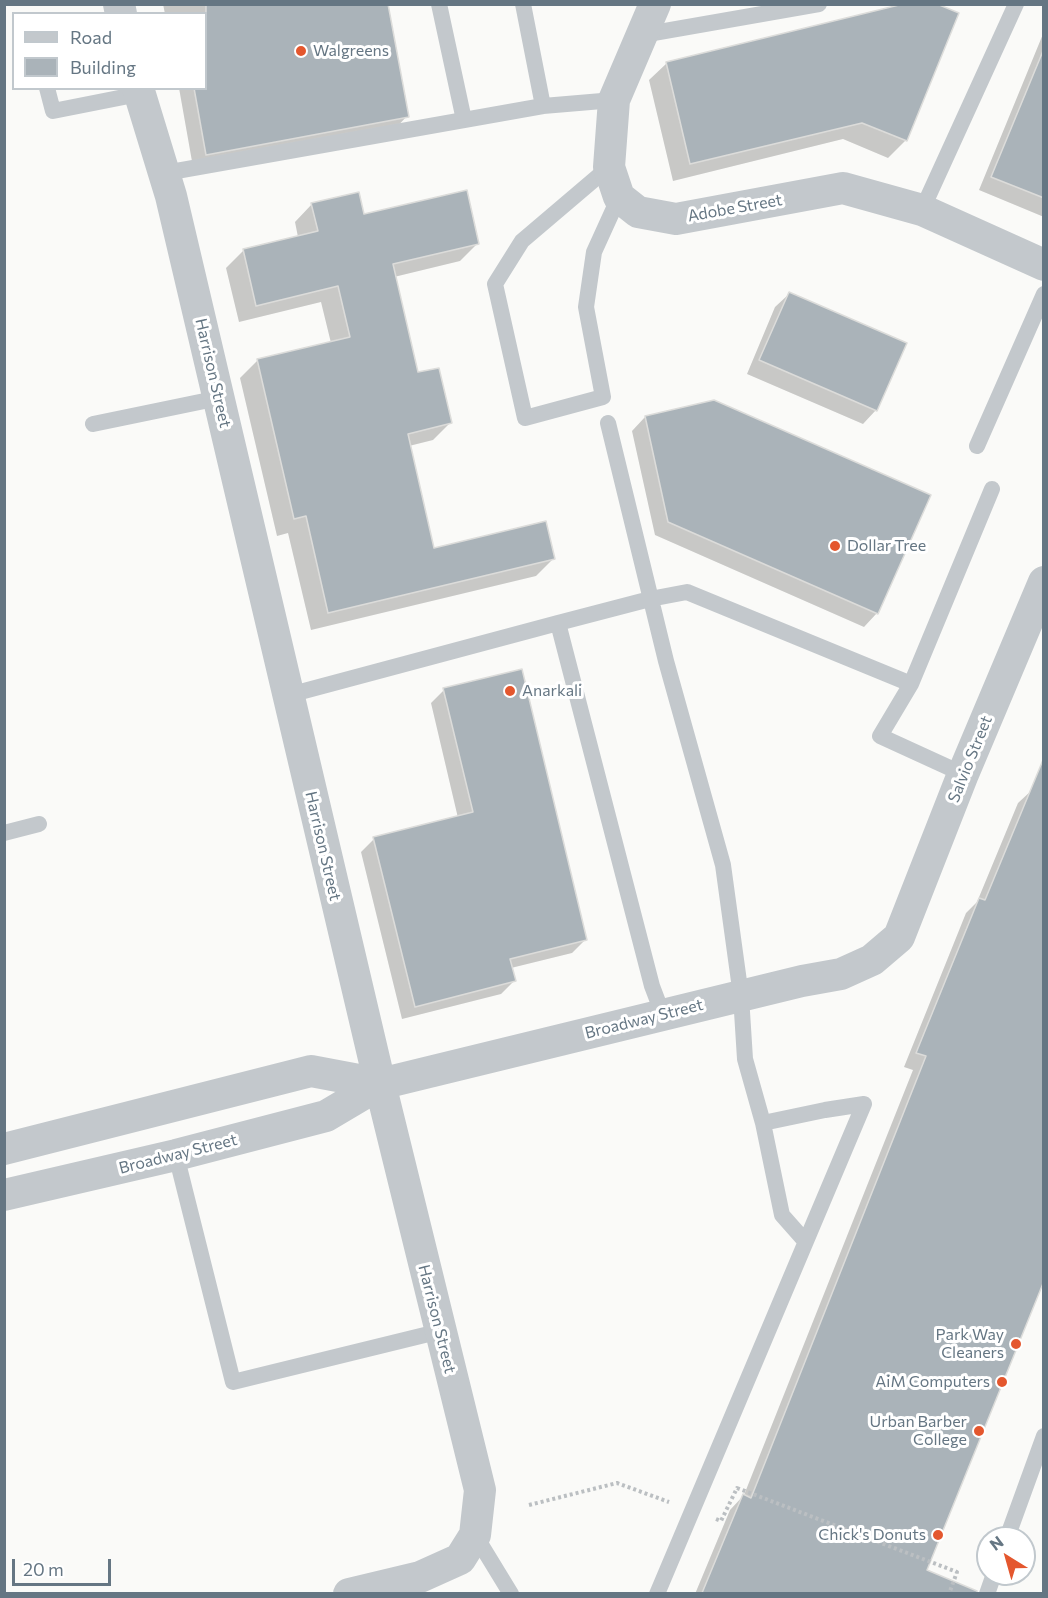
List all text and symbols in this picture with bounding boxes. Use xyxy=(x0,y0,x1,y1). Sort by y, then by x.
legend xyxy=(12,12,207,90)
text: Road xyxy=(70,26,112,48)
place label: Walgreens xyxy=(313,41,389,61)
marker: Walgreens xyxy=(294,44,308,58)
text: Building xyxy=(70,56,136,78)
street label: Adobe Street xyxy=(686,190,784,226)
street label: Harrison Street xyxy=(191,316,235,430)
place label: Dollar Tree xyxy=(847,536,926,556)
marker: Dollar Tree xyxy=(828,539,842,553)
place label: Anarkali xyxy=(522,681,582,701)
marker: Anarkali xyxy=(503,684,517,698)
street label: Salvio Street xyxy=(944,713,996,805)
street label: Harrison Street xyxy=(301,789,345,903)
street label: Broadway Street xyxy=(583,995,705,1043)
street label: Broadway Street xyxy=(117,1130,239,1178)
street label: Harrison Street xyxy=(414,1263,460,1375)
place label: Park Way Cleaners xyxy=(936,1325,1004,1363)
marker: Park Way Cleaners xyxy=(1009,1337,1023,1351)
place label: AiM Computers xyxy=(875,1372,990,1392)
marker: AiM Computers xyxy=(995,1375,1009,1389)
place label: Urban Barber College xyxy=(869,1412,967,1450)
marker: Urban Barber College xyxy=(972,1424,986,1438)
place label: Chick's Donuts xyxy=(818,1525,926,1545)
north arrow xyxy=(976,1526,1036,1586)
marker: Chick's Donuts xyxy=(931,1528,945,1542)
text: N xyxy=(986,1532,1007,1554)
scale bar xyxy=(15,1547,114,1585)
text: 20 m xyxy=(23,1558,64,1580)

